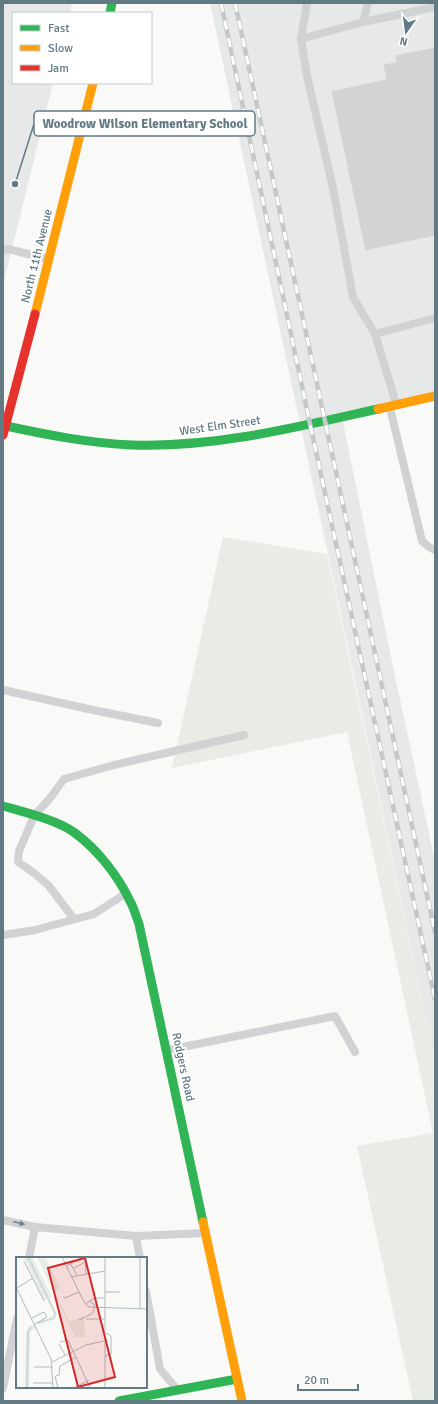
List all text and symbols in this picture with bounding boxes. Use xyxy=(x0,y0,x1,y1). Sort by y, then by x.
legend xyxy=(12,12,152,84)
north arrow xyxy=(386,12,426,52)
text: Fast xyxy=(48,21,69,36)
text: N xyxy=(398,34,409,48)
text: Slow xyxy=(48,41,73,56)
text: Jam xyxy=(48,61,69,76)
callout: Woodrow Wilson Elementary School xyxy=(34,111,255,136)
text: Woodrow Wilson Elementary School xyxy=(43,116,247,132)
street label: North 11th Avenue xyxy=(18,207,56,305)
street label: West Elm Street xyxy=(179,413,261,439)
street label: Rodgers Road xyxy=(168,1031,198,1103)
one-way arrow xyxy=(13,1220,25,1226)
inset map xyxy=(16,1257,147,1388)
scale bar xyxy=(298,1366,358,1392)
text: 20 m xyxy=(304,1373,329,1388)

